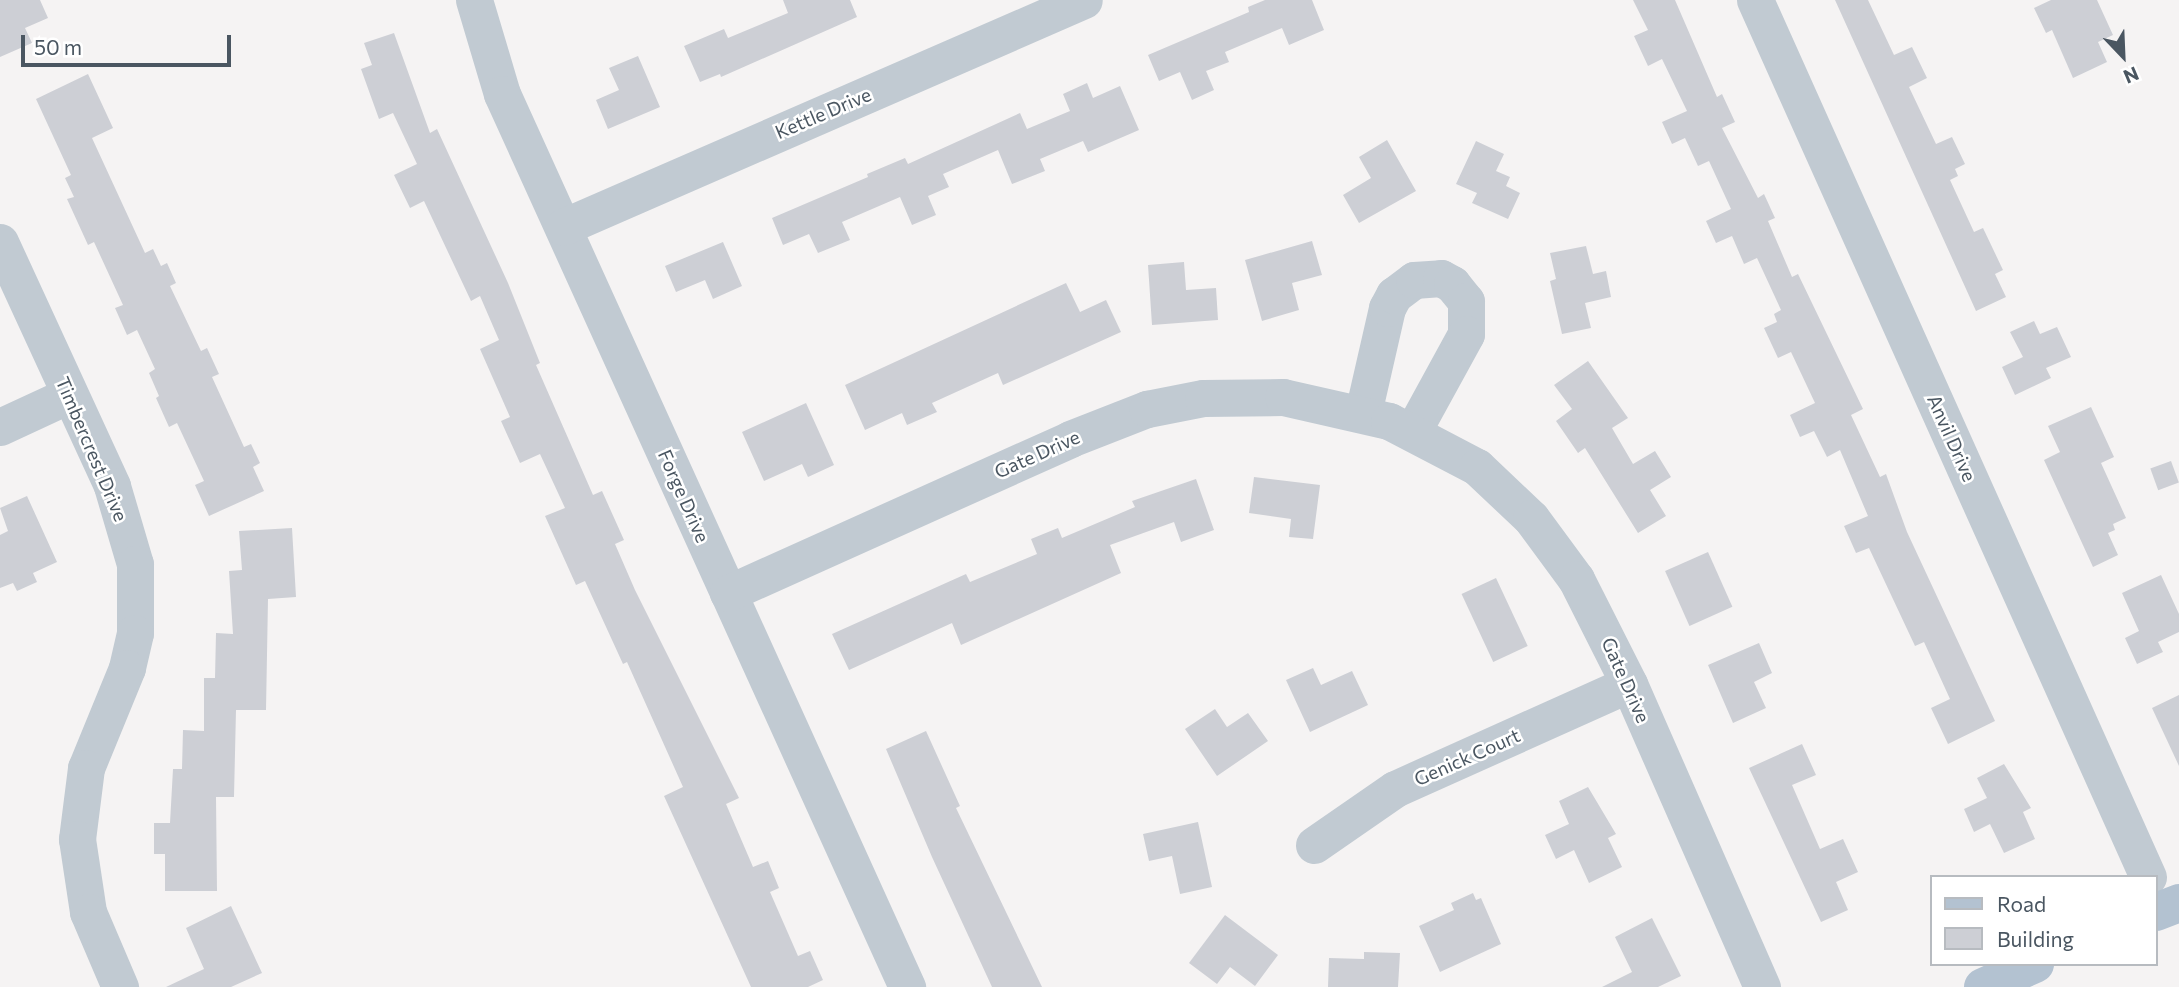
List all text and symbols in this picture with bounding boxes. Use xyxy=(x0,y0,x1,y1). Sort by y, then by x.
scale bar xyxy=(24,21,234,65)
north arrow xyxy=(2088,21,2158,91)
text: 50 m xyxy=(34,34,82,59)
text: N xyxy=(2120,62,2142,89)
street label: Kettle Drive xyxy=(772,83,874,143)
street label: Timbercrest Drive xyxy=(51,373,133,525)
street label: Anvil Drive xyxy=(1923,391,1981,485)
street label: Gate Drive xyxy=(991,425,1083,483)
street label: Forge Drive xyxy=(653,446,715,546)
street label: Gate Drive xyxy=(1597,634,1655,726)
street label: Genick Court xyxy=(1411,724,1523,790)
legend xyxy=(1930,875,2158,966)
text: Road xyxy=(1997,891,2046,916)
text: Building xyxy=(1997,926,2074,951)

